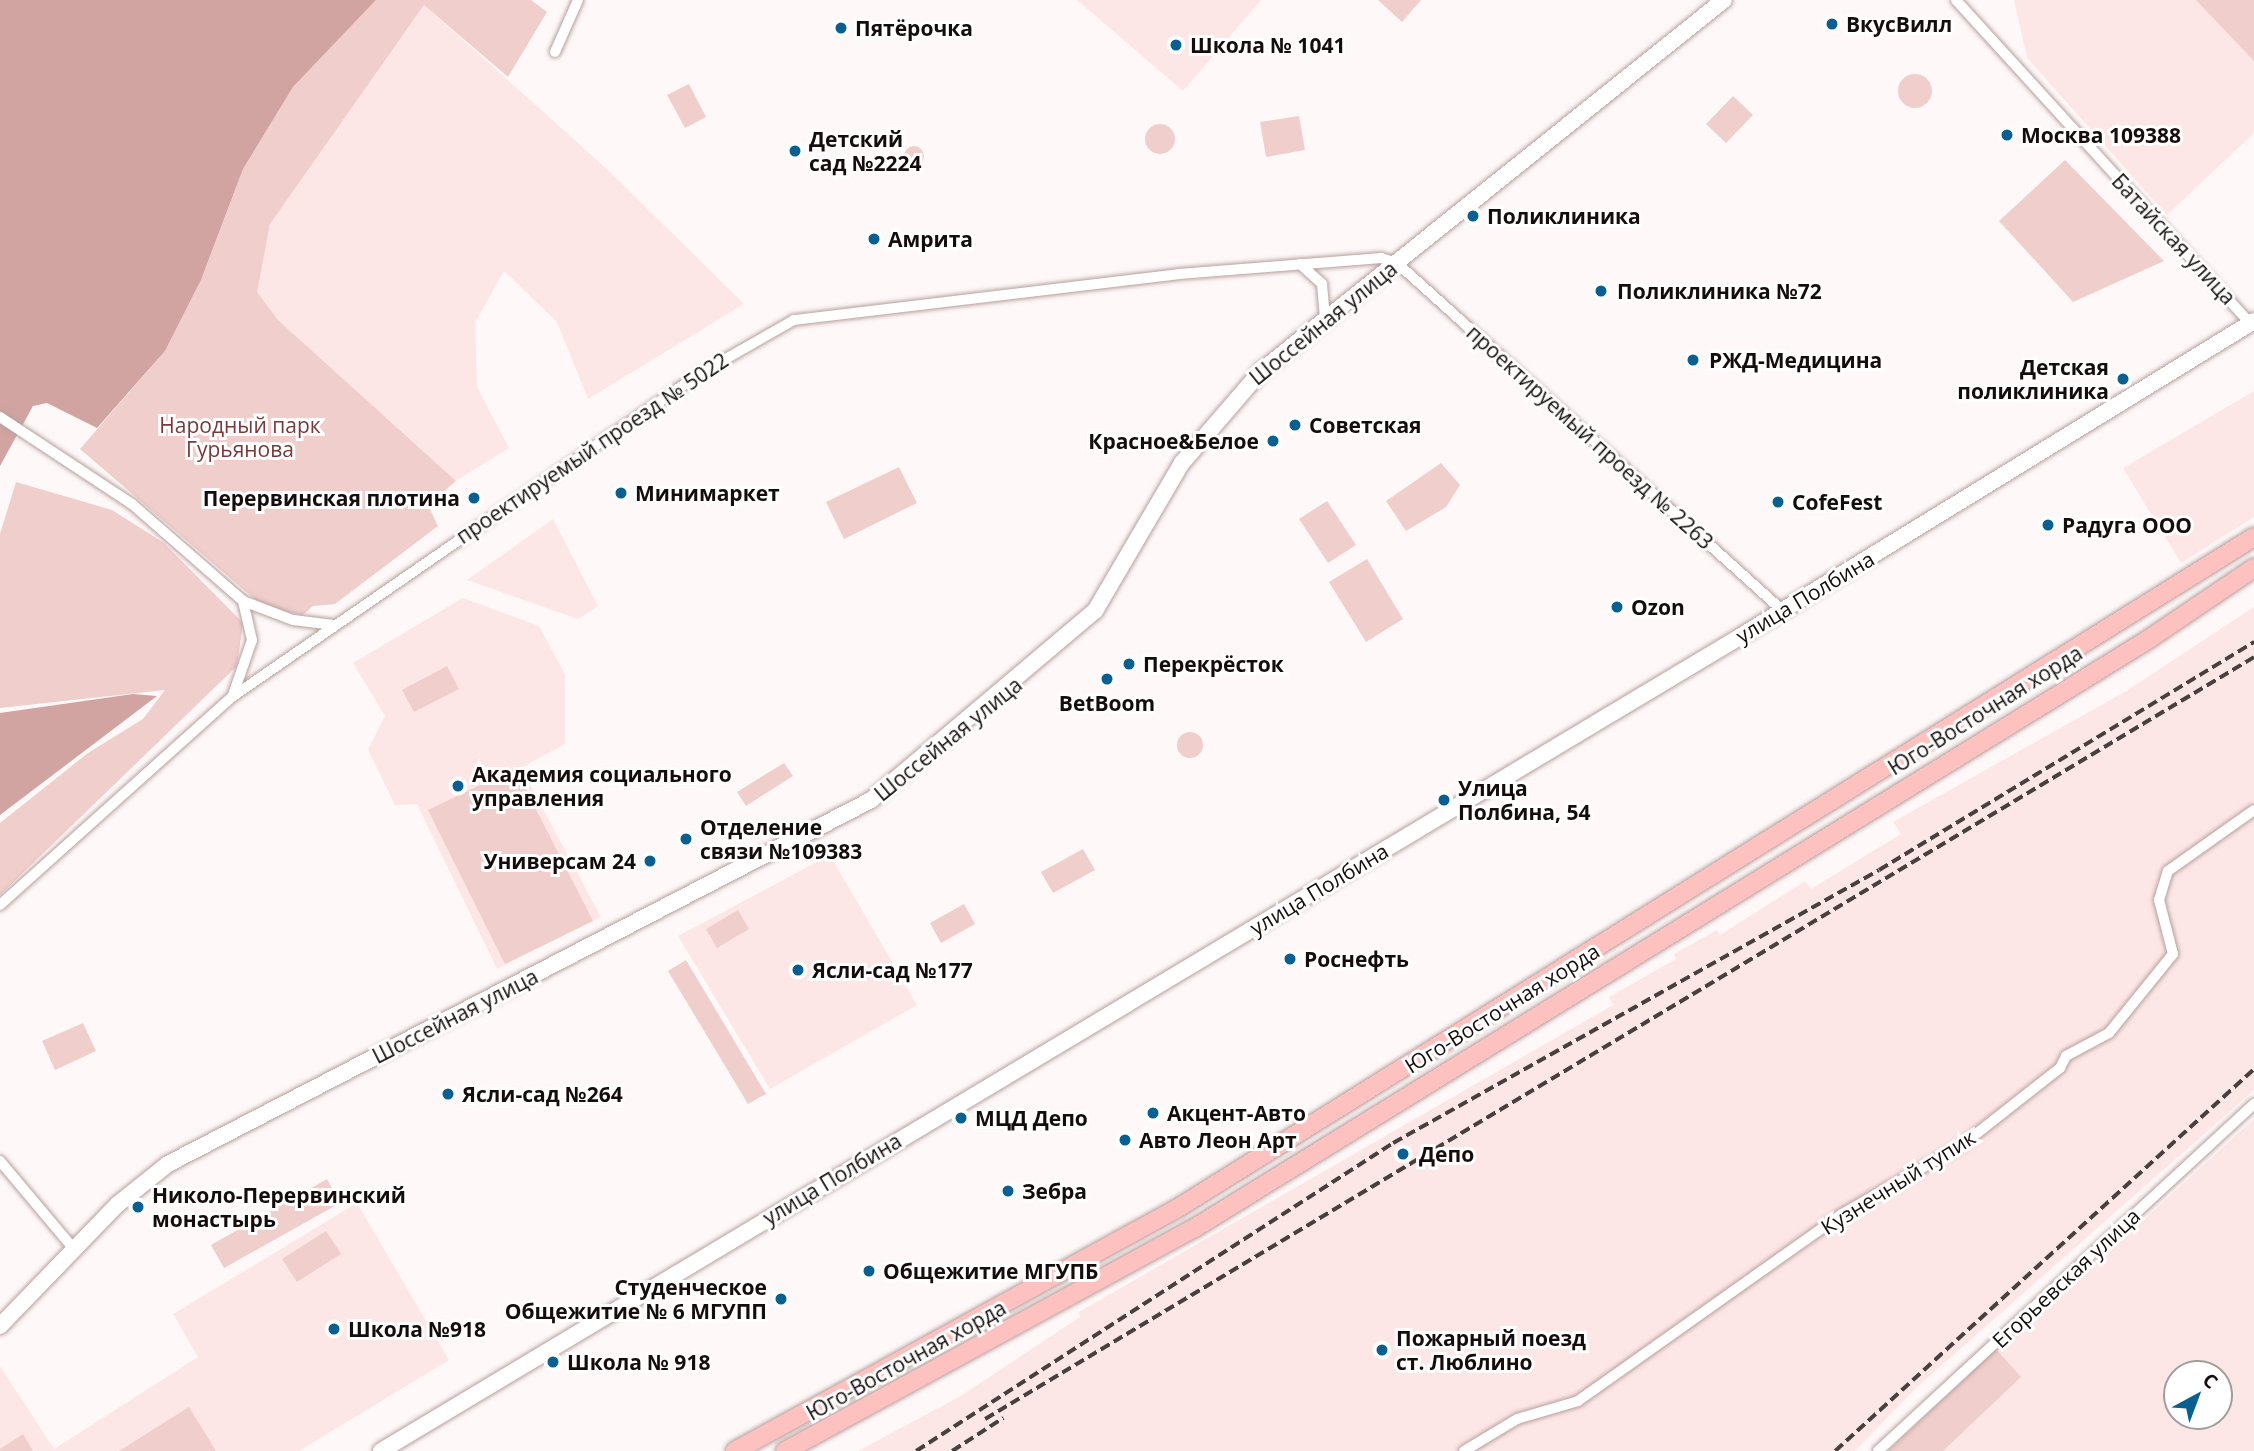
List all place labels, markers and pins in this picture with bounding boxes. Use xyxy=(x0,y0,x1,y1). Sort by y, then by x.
place label: ВкусВилл xyxy=(1846,11,1952,37)
place label: Пятёрочка xyxy=(855,15,973,41)
marker: ВкусВилл xyxy=(1824,16,1840,32)
marker: Пятёрочка xyxy=(833,20,849,36)
place label: Школа № 1041 xyxy=(1190,32,1345,58)
marker: Школа № 1041 xyxy=(1168,37,1184,53)
place label: Москва 109388 xyxy=(2021,122,2181,148)
place label: Детский сад №2224 xyxy=(809,126,921,176)
marker: Москва 109388 xyxy=(1999,127,2015,143)
marker: Детский сад №2224 xyxy=(787,143,803,159)
place label: Поликлиника xyxy=(1487,203,1641,229)
marker: Поликлиника xyxy=(1465,208,1481,224)
place label: Амрита xyxy=(888,226,973,252)
marker: Амрита xyxy=(866,231,882,247)
place label: Поликлиника №72 xyxy=(1617,278,1822,304)
marker: Поликлиника №72 xyxy=(1591,281,1611,301)
place label: РЖД-Медицина xyxy=(1709,347,1882,373)
marker: РЖД-Медицина xyxy=(1683,350,1703,370)
place label: Детская поликлиника xyxy=(1957,354,2109,404)
marker: Детская поликлиника xyxy=(2115,371,2131,387)
place label: Советская xyxy=(1309,412,1422,438)
marker: Советская xyxy=(1287,417,1303,433)
place label: Красное&Белое xyxy=(1088,428,1259,454)
marker: Красное&Белое xyxy=(1265,433,1281,449)
place label: Минимаркет xyxy=(635,480,780,506)
place label: Перервинская плотина xyxy=(203,485,460,511)
marker: Минимаркет xyxy=(613,485,629,501)
place label: CofeFest xyxy=(1792,489,1882,515)
marker: Перервинская плотина xyxy=(466,490,482,506)
marker: CofeFest xyxy=(1770,494,1786,510)
place label: Радуга ООО xyxy=(2062,512,2192,538)
marker: Радуга ООО xyxy=(2040,517,2056,533)
place label: Ozon xyxy=(1631,594,1685,620)
marker: Ozon xyxy=(1609,599,1625,615)
place label: Перекрёсток xyxy=(1143,651,1284,677)
marker: Перекрёсток xyxy=(1121,656,1137,672)
marker: BetBoom xyxy=(1099,671,1115,687)
place label: BetBoom xyxy=(1059,690,1155,716)
place label: Академия социального управления xyxy=(472,761,732,811)
place label: Улица Полбина, 54 xyxy=(1458,775,1590,825)
marker: Академия социального управления xyxy=(450,778,466,794)
marker: Улица Полбина, 54 xyxy=(1436,792,1452,808)
place label: Отделение связи №109383 xyxy=(700,814,862,864)
marker: Отделение связи №109383 xyxy=(678,831,694,847)
place label: Универсам 24 xyxy=(483,848,636,874)
marker: Универсам 24 xyxy=(642,853,658,869)
place label: Роснефть xyxy=(1304,946,1409,972)
marker: Роснефть xyxy=(1282,951,1298,967)
place label: Ясли-сад №177 xyxy=(812,957,973,983)
marker: Ясли-сад №177 xyxy=(790,962,806,978)
place label: Ясли-сад №264 xyxy=(462,1081,623,1107)
marker: Ясли-сад №264 xyxy=(440,1086,456,1102)
place label: Акцент-Авто xyxy=(1167,1100,1306,1126)
place label: МЦД Депо xyxy=(975,1105,1088,1131)
marker: Акцент-Авто xyxy=(1145,1105,1161,1121)
marker: МЦД Депо xyxy=(953,1110,969,1126)
place label: Авто Леон Арт xyxy=(1139,1127,1297,1153)
marker: Авто Леон Арт xyxy=(1117,1132,1133,1148)
place label: Депо xyxy=(1419,1141,1474,1167)
marker: Депо xyxy=(1393,1144,1413,1164)
place label: Зебра xyxy=(1022,1178,1087,1204)
place label: Николо-Перервинский монастырь xyxy=(152,1182,406,1232)
marker: Зебра xyxy=(1000,1183,1016,1199)
marker: Николо-Перервинский монастырь xyxy=(130,1199,146,1215)
place label: Общежитие МГУПБ xyxy=(883,1258,1098,1284)
marker: Общежитие МГУПБ xyxy=(861,1263,877,1279)
place label: Студенческое Общежитие № 6 МГУПП xyxy=(505,1274,767,1324)
marker: Студенческое Общежитие № 6 МГУПП xyxy=(773,1291,789,1307)
place label: Школа №918 xyxy=(348,1316,486,1342)
marker: Школа №918 xyxy=(326,1321,342,1337)
place label: Пожарный поезд ст. Люблино xyxy=(1396,1325,1586,1375)
marker: Пожарный поезд ст. Люблино xyxy=(1374,1342,1390,1358)
place label: Школа № 918 xyxy=(567,1349,710,1375)
marker: Школа № 918 xyxy=(545,1354,561,1370)

